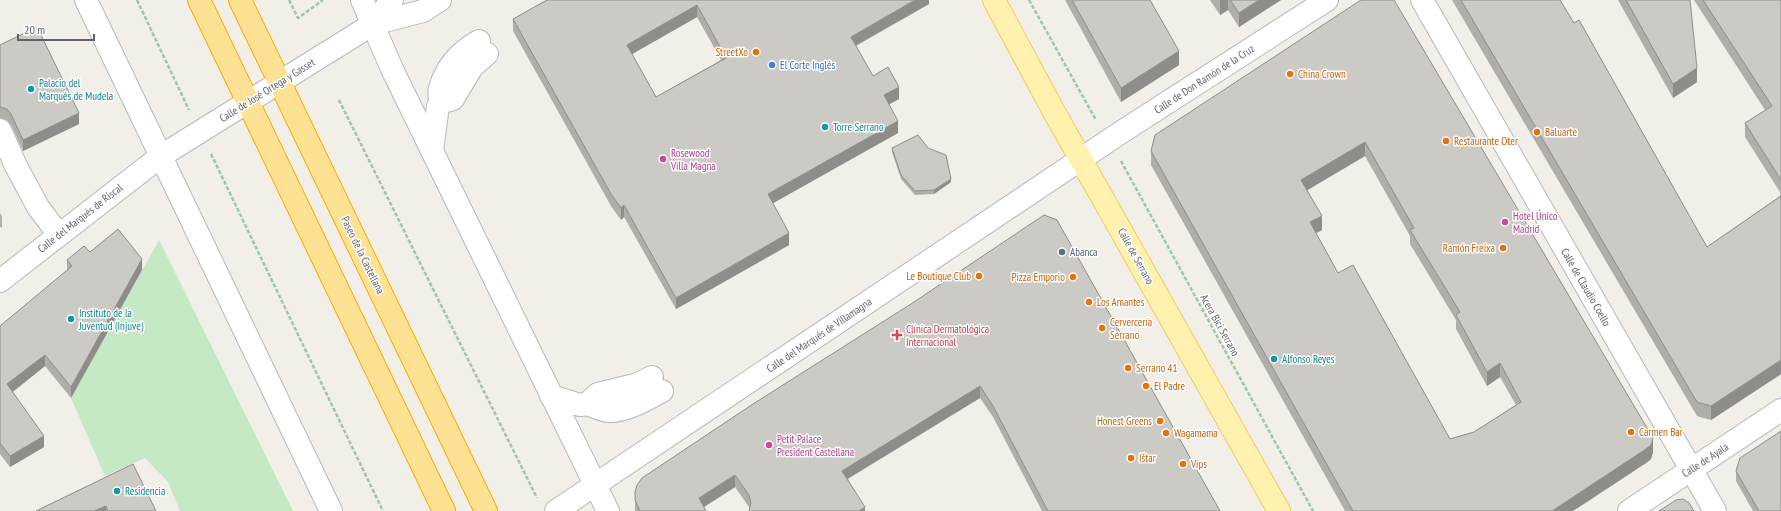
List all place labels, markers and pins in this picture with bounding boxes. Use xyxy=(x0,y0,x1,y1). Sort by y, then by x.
place label: StreetXo xyxy=(715,45,748,59)
marker: StreetXo xyxy=(751,47,761,57)
place label: El Corte Inglés xyxy=(780,58,835,72)
marker: El Corte Inglés xyxy=(767,60,777,70)
place label: China Crown xyxy=(1298,67,1346,81)
marker: China Crown xyxy=(1285,69,1295,79)
place label: Palacio del Marqués de Mudela xyxy=(39,76,113,103)
marker: Palacio del Marqués de Mudela xyxy=(26,84,36,94)
place label: Torre Serrano xyxy=(833,120,884,134)
marker: Torre Serrano xyxy=(820,122,830,132)
place label: Baluarte xyxy=(1545,125,1578,139)
marker: Baluarte xyxy=(1532,127,1542,137)
place label: Restaurante Oter xyxy=(1454,134,1518,148)
marker: Restaurante Oter xyxy=(1441,136,1451,146)
place label: Rosewood Villa Magna xyxy=(670,146,716,173)
marker: Rosewood Villa Magna xyxy=(658,154,668,164)
place label: Hotel Único Madrid xyxy=(1513,209,1558,236)
marker: Hotel Único Madrid xyxy=(1500,217,1510,227)
place label: Ramón Freixa xyxy=(1443,241,1495,255)
marker: Ramón Freixa xyxy=(1498,243,1508,253)
place label: Abanca xyxy=(1070,245,1098,259)
marker: Abanca xyxy=(1057,247,1067,257)
place label: Le Boutique Club xyxy=(906,269,971,283)
place label: Pizza Emporio xyxy=(1011,270,1065,284)
marker: Le Boutique Club xyxy=(974,271,984,281)
marker: Pizza Emporio xyxy=(1068,272,1078,282)
place label: Los Amantes xyxy=(1097,295,1145,309)
marker: Los Amantes xyxy=(1084,297,1094,307)
place label: Instituto de la Juventud (Injuve) xyxy=(78,306,144,333)
marker: Instituto de la Juventud (Injuve) xyxy=(66,314,76,324)
place label: Cervercería Serrano xyxy=(1110,315,1152,342)
place label: Clínica Dermatológica Internacional xyxy=(906,322,989,349)
marker: Cervercería Serrano xyxy=(1097,323,1107,333)
marker: Clínica Dermatológica Internacional xyxy=(891,329,903,341)
place label: Alfonso Reyes xyxy=(1282,352,1335,366)
marker: Alfonso Reyes xyxy=(1269,354,1279,364)
place label: Serrano 41 xyxy=(1136,361,1178,375)
marker: Serrano 41 xyxy=(1123,363,1133,373)
place label: El Padre xyxy=(1154,379,1185,393)
marker: El Padre xyxy=(1141,381,1151,391)
place label: Honest Greens xyxy=(1097,414,1152,428)
marker: Honest Greens xyxy=(1155,416,1165,426)
place label: Carmen Bar xyxy=(1639,425,1683,439)
place label: Wagamama xyxy=(1174,426,1218,440)
marker: Carmen Bar xyxy=(1626,427,1636,437)
marker: Wagamama xyxy=(1161,428,1171,438)
place label: Petit Palace President Castellana xyxy=(777,432,854,459)
marker: Petit Palace President Castellana xyxy=(764,440,774,450)
place label: Ištar xyxy=(1139,451,1156,465)
marker: Ištar xyxy=(1126,453,1136,463)
place label: Vips xyxy=(1190,457,1207,471)
marker: Vips xyxy=(1178,459,1188,469)
place label: Residencia xyxy=(125,484,165,498)
marker: Residencia xyxy=(112,486,122,496)

